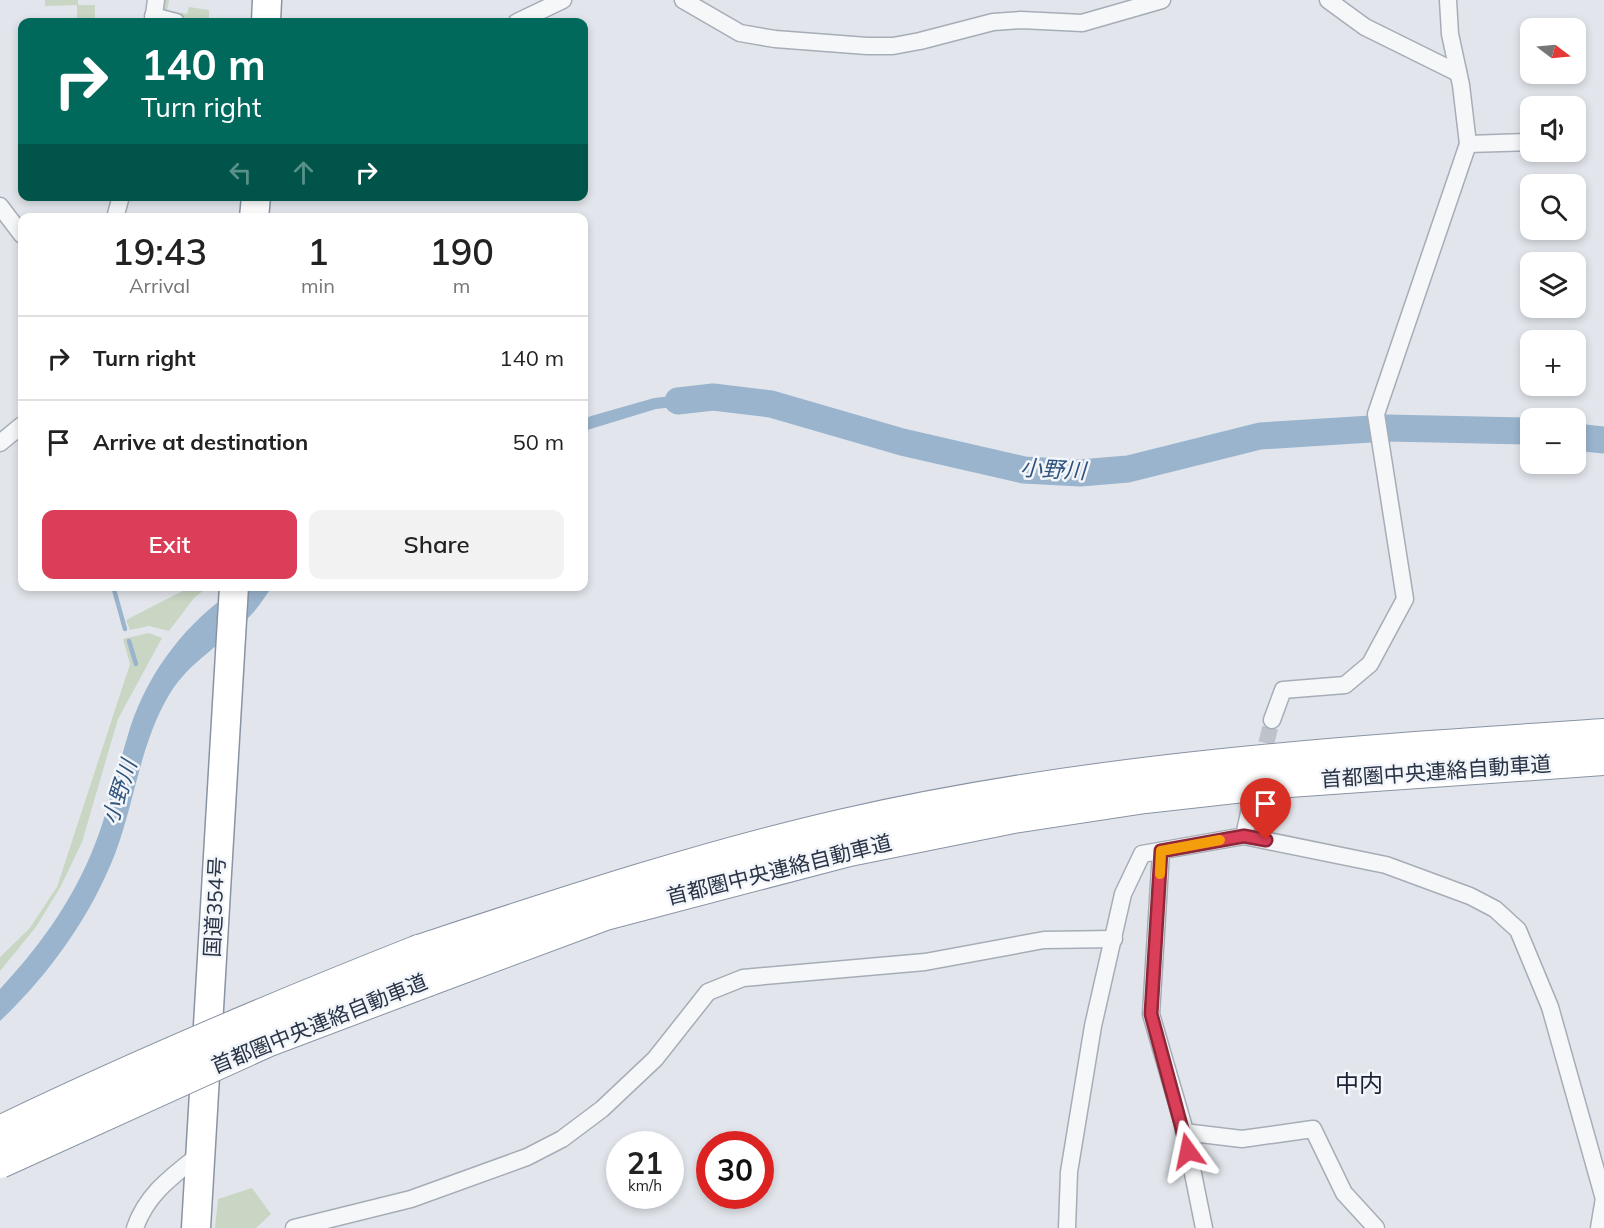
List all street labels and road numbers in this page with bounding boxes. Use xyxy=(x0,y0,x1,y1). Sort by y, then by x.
street label: 首都圏中央連絡自動車道 xyxy=(1320,750,1552,792)
street label: 首都圏中央連絡自動車道 xyxy=(664,828,894,910)
street label: 国道354号 xyxy=(198,856,230,958)
street label: 首都圏中央連絡自動車道 xyxy=(207,968,431,1078)

